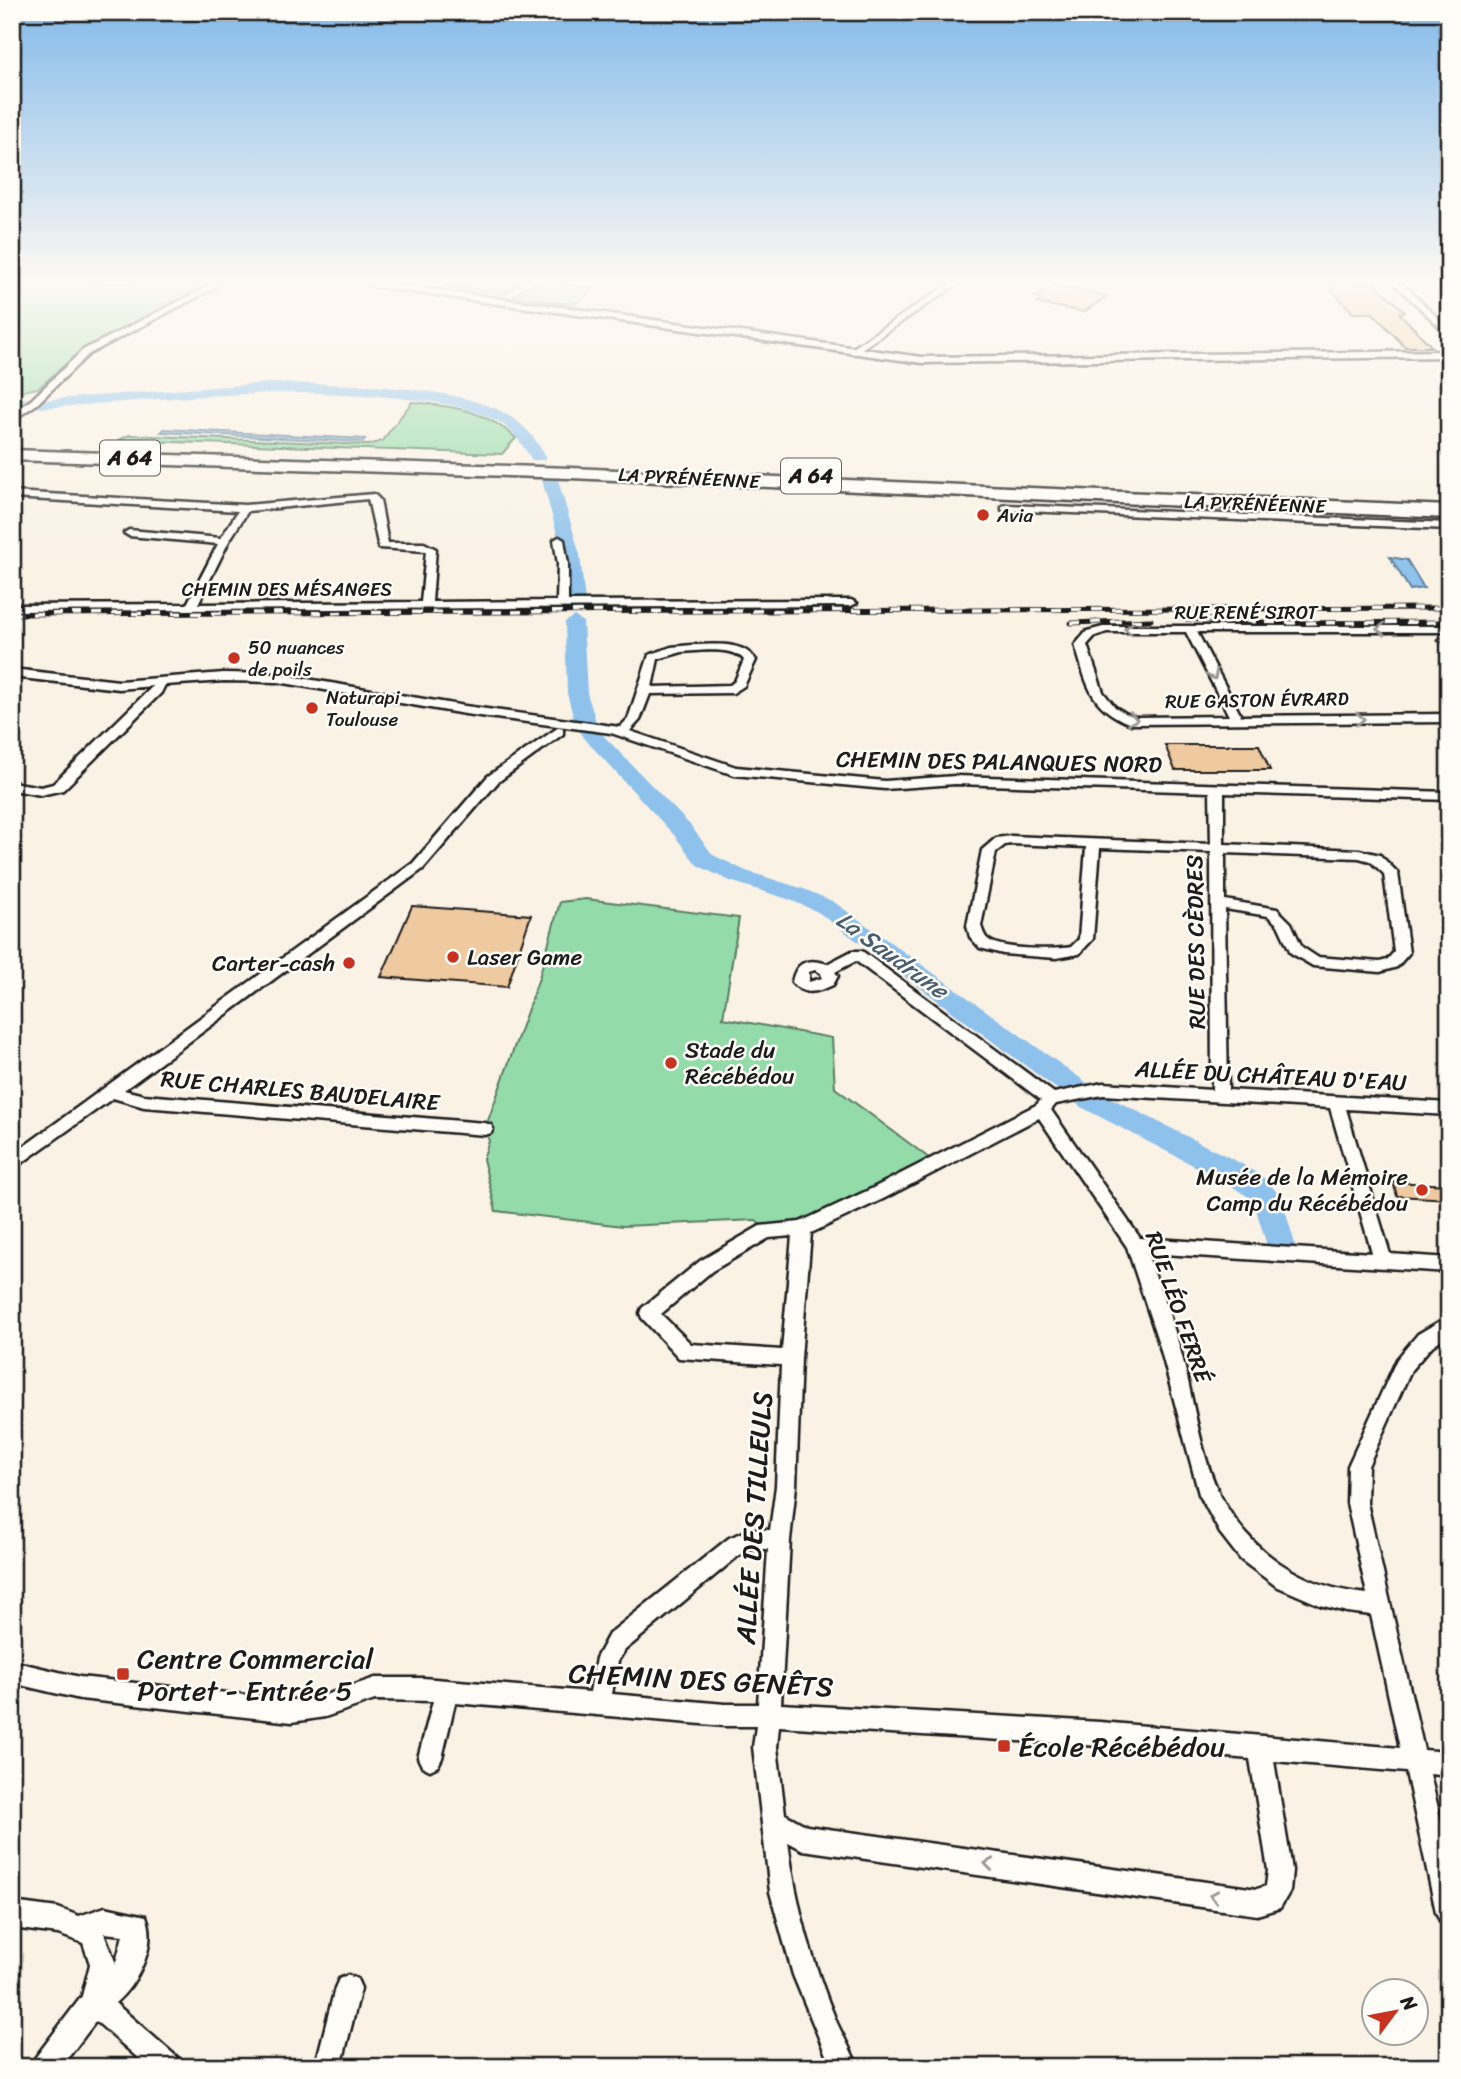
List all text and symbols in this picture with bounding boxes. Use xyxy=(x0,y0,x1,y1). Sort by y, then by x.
road number: A 64 xyxy=(100,440,160,476)
street label: LA PYRÉNÉENNE xyxy=(617,458,762,498)
road number: A 64 xyxy=(781,458,841,494)
street label: LA PYRÉNÉENNE xyxy=(1184,485,1328,523)
place label: Avia xyxy=(996,499,1034,532)
marker: Avia xyxy=(975,507,991,523)
street label: CHEMIN DES MÉSANGES xyxy=(182,573,392,606)
street label: RUE RENÉ SIROT xyxy=(1174,596,1319,629)
one-way arrow xyxy=(1123,621,1133,637)
one-way arrow xyxy=(1375,621,1385,637)
place label: 50 nuances de poils xyxy=(248,631,344,686)
marker: 50 nuances de poils xyxy=(226,650,242,666)
one-way arrow xyxy=(1204,668,1218,680)
place label: Naturapi Toulouse xyxy=(326,681,401,736)
street label: RUE GASTON ÉVRARD xyxy=(1165,682,1350,718)
marker: Naturapi Toulouse xyxy=(304,700,320,716)
one-way arrow xyxy=(1127,711,1139,726)
one-way arrow xyxy=(1356,711,1366,727)
street label: CHEMIN DES PALANQUES NORD xyxy=(836,739,1163,785)
street label: RUE DES CÈDRES xyxy=(1174,854,1218,1030)
water label: La Saudrune xyxy=(827,900,959,1012)
place label: Laser Game xyxy=(467,937,583,978)
place label: Carter-cash xyxy=(212,943,335,984)
marker: Laser Game xyxy=(445,949,461,965)
marker: Carter-cash xyxy=(341,955,357,971)
place label: Stade du Récébédou xyxy=(685,1030,795,1097)
street label: ALLÉE DU CHÂTEAU D'EAU xyxy=(1133,1048,1408,1104)
marker: Stade du Récébédou xyxy=(663,1055,679,1071)
street label: RUE CHARLES BAUDELAIRE xyxy=(159,1058,442,1124)
place label: Musée de la Mémoire Camp du Récébédou xyxy=(1196,1157,1409,1224)
marker: Musée de la Mémoire Camp du Récébédou xyxy=(1414,1182,1430,1198)
street label: RUE LÉO FERRÉ xyxy=(1133,1226,1224,1390)
street label: ALLÉE DES TILLEULS xyxy=(721,1390,787,1647)
place label: Centre Commercial Portet - Entrée 5 xyxy=(137,1634,374,1715)
street label: CHEMIN DES GENÊTS xyxy=(567,1649,835,1711)
marker: Centre Commercial Portet - Entrée 5 xyxy=(115,1666,131,1682)
place label: École Récébédou xyxy=(1018,1722,1225,1771)
marker: École Récébédou xyxy=(996,1738,1012,1754)
one-way arrow xyxy=(983,1856,995,1871)
one-way arrow xyxy=(1209,1888,1220,1903)
north arrow xyxy=(1360,1978,1430,2048)
text: N xyxy=(1391,1988,1427,2018)

